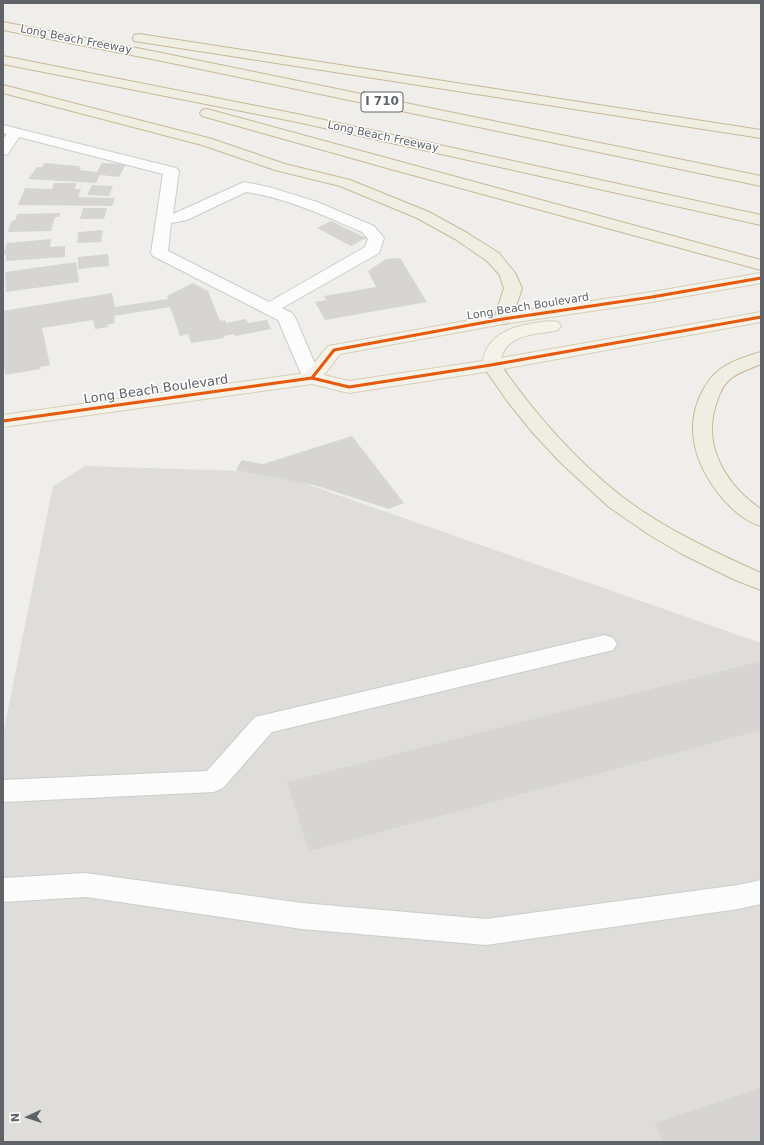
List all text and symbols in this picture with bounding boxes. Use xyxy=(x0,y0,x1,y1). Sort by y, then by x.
street label: Long Beach Freeway xyxy=(19,23,133,57)
road number: I 710 xyxy=(361,92,403,112)
street label: Long Beach Freeway xyxy=(326,119,440,155)
street label: Long Beach Boulevard xyxy=(466,291,590,323)
street label: Long Beach Boulevard xyxy=(83,372,229,408)
north arrow xyxy=(8,1097,48,1137)
text: N xyxy=(9,1113,22,1123)

